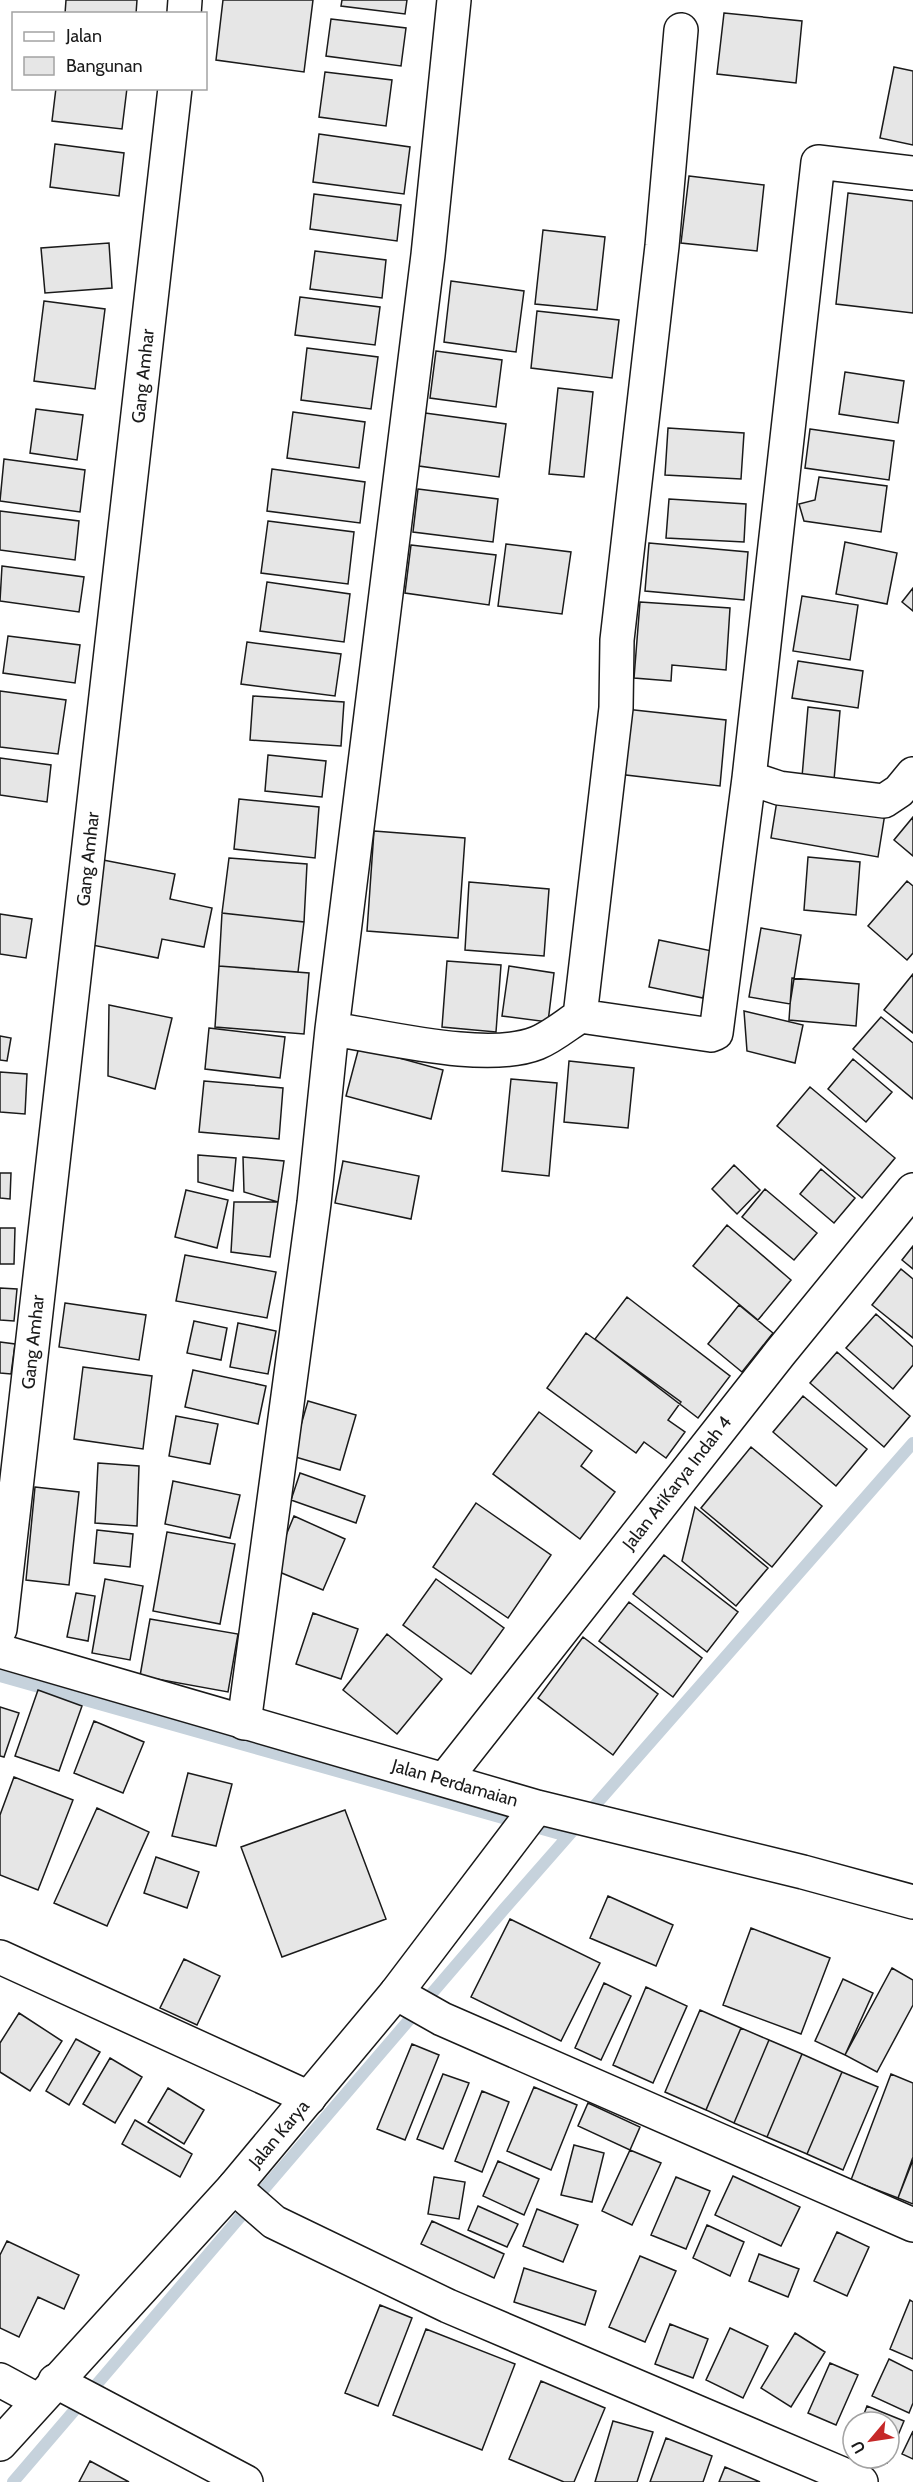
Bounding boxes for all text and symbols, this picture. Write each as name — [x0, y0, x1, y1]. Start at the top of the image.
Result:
legend — [12, 12, 207, 90]
text: Jalan — [65, 25, 102, 47]
text: Bangunan — [66, 55, 143, 77]
street label: Gang Amhar — [127, 327, 159, 424]
street label: Gang Amhar — [72, 810, 104, 907]
street label: Gang Amhar — [17, 1293, 49, 1390]
street label: Jalan AriKarya Indah 4 — [617, 1412, 736, 1555]
street label: Jalan Perdamaian — [388, 1754, 521, 1812]
street label: Jalan Karya — [244, 2095, 314, 2173]
north arrow — [841, 2410, 901, 2470]
text: U — [847, 2437, 869, 2457]

